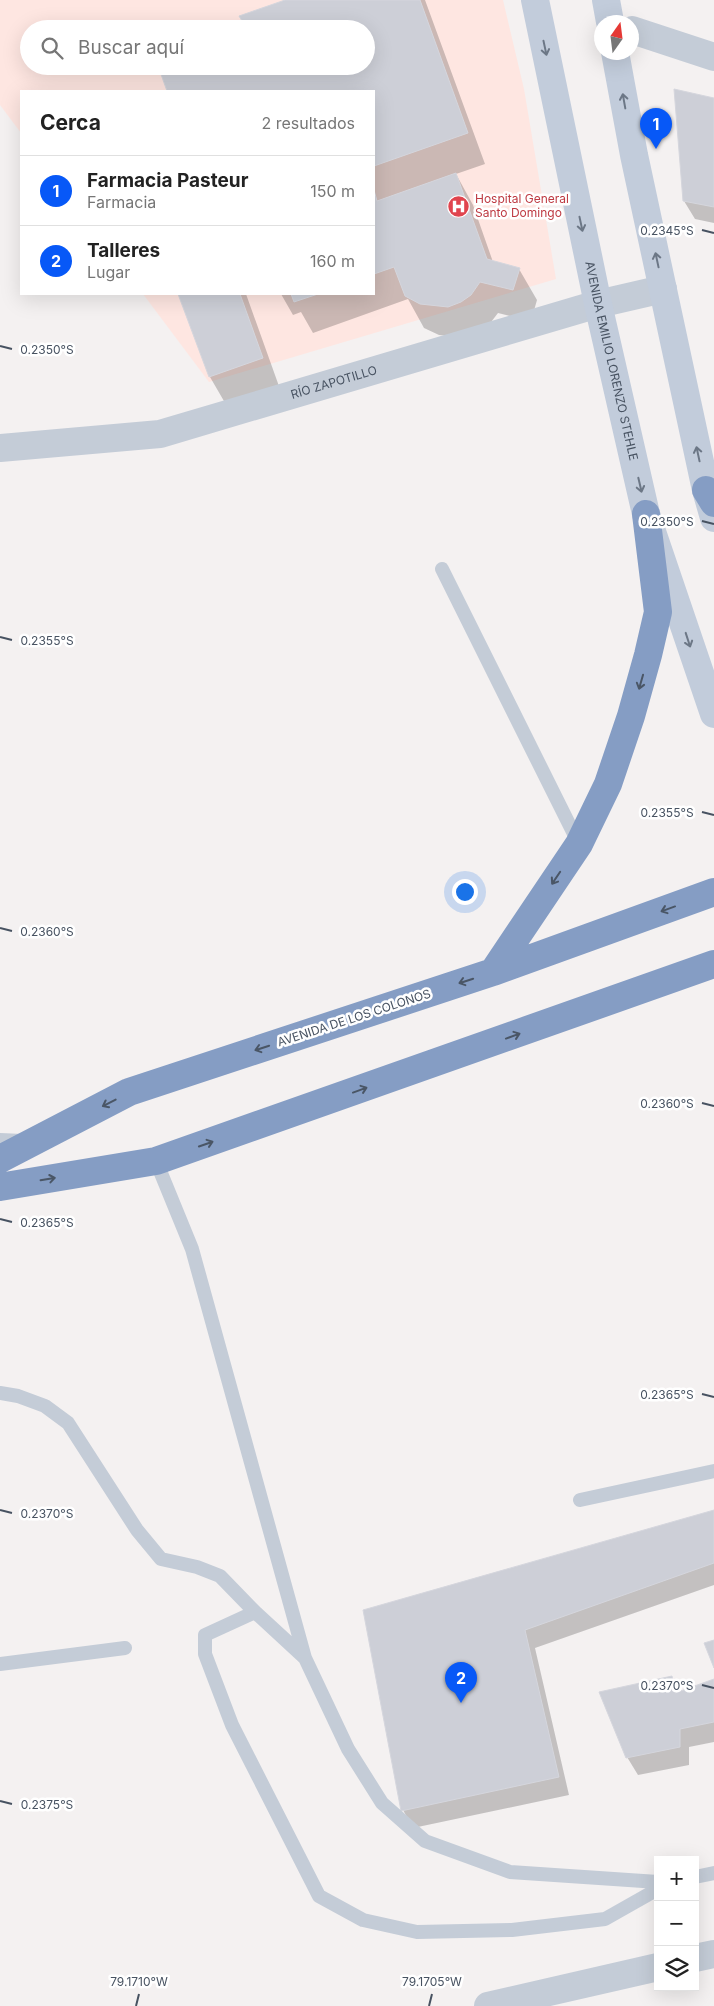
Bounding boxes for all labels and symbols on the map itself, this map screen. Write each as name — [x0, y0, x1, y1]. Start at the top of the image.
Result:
north arrow — [594, 15, 639, 60]
one-way arrow — [541, 39, 550, 55]
one-way arrow — [619, 94, 629, 110]
pin: 1 — [640, 108, 672, 149]
place label: Hospital General Santo Domingo — [475, 191, 569, 220]
hospital icon: Hospital General Santo Domingo — [447, 194, 471, 218]
one-way arrow — [577, 216, 587, 232]
text: 0.2345°S — [640, 223, 694, 238]
one-way arrow — [652, 253, 661, 269]
street label: AVENIDA EMILIO LORENZO STEHLE — [582, 260, 642, 462]
text: 0.2350°S — [20, 342, 74, 357]
street label: RÍO ZAPOTILLO — [289, 362, 379, 402]
one-way arrow — [693, 446, 702, 462]
one-way arrow — [636, 477, 645, 493]
text: 0.2350°S — [640, 514, 694, 529]
one-way arrow — [684, 632, 693, 647]
text: 0.2355°S — [20, 633, 74, 648]
one-way arrow — [635, 674, 645, 690]
text: 0.2355°S — [640, 805, 694, 820]
one-way arrow — [551, 871, 561, 885]
your location — [452, 879, 478, 905]
one-way arrow — [661, 905, 676, 914]
text: 0.2360°S — [20, 924, 74, 939]
one-way arrow — [458, 977, 474, 986]
street label: AVENIDA DE LOS COLONOS — [275, 985, 433, 1049]
one-way arrow — [505, 1031, 520, 1040]
one-way arrow — [254, 1044, 270, 1054]
one-way arrow — [351, 1085, 367, 1094]
text: 0.2360°S — [640, 1096, 694, 1111]
one-way arrow — [102, 1099, 117, 1108]
one-way arrow — [198, 1139, 213, 1148]
one-way arrow — [40, 1173, 56, 1183]
text: 0.2365°S — [20, 1215, 74, 1230]
text: 0.2365°S — [640, 1387, 694, 1402]
text: 0.2370°S — [21, 1506, 74, 1521]
pin: 2 — [445, 1662, 477, 1703]
text: 0.2370°S — [641, 1678, 694, 1693]
text: 0.2375°S — [21, 1797, 74, 1812]
text: 79.1710°W — [110, 1974, 168, 1989]
text: 79.1705°W — [402, 1974, 462, 1989]

